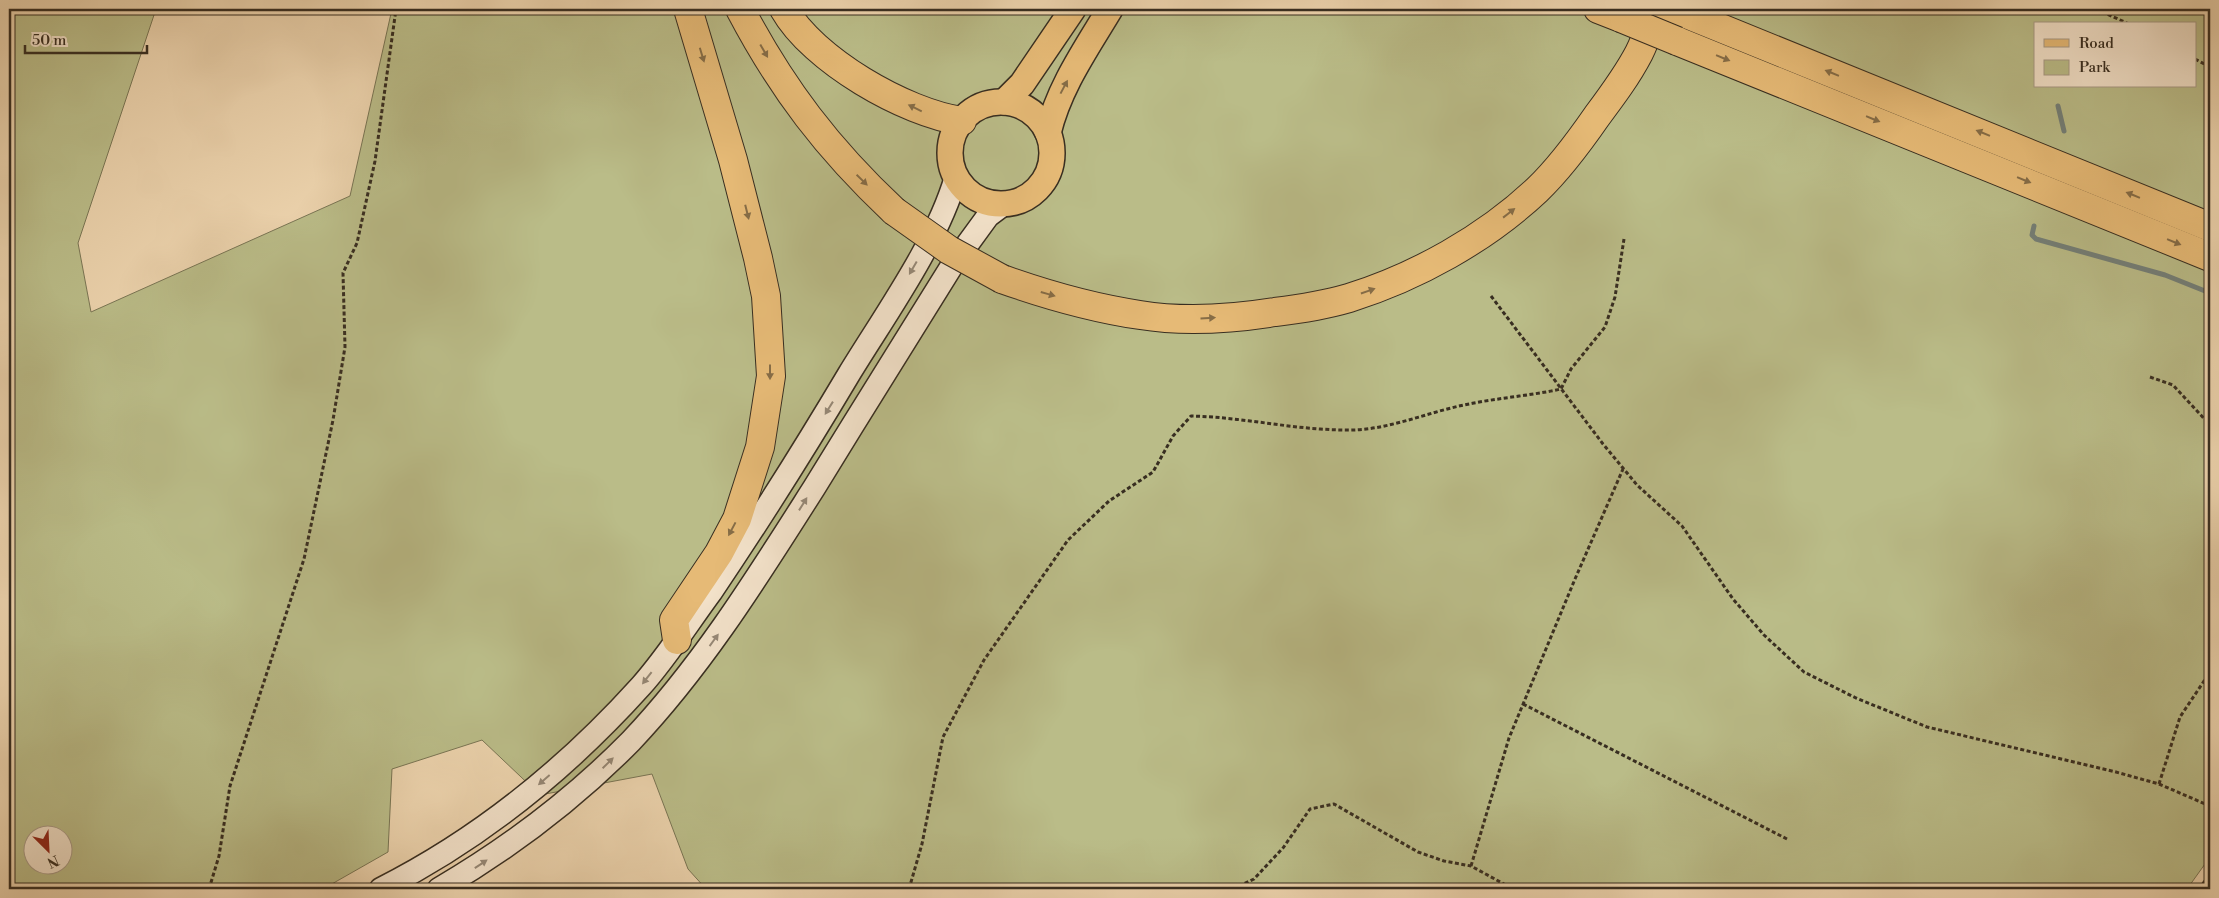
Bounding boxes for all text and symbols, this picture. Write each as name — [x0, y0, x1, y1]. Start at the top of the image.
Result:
scale bar — [25, 22, 148, 54]
legend — [2034, 22, 2196, 88]
text: 50 m — [32, 31, 66, 50]
text: Road — [2079, 34, 2114, 53]
one-way arrow — [760, 44, 768, 59]
one-way arrow — [698, 48, 706, 63]
one-way arrow — [1715, 55, 1730, 63]
text: Park — [2079, 58, 2111, 77]
one-way arrow — [1825, 68, 1839, 76]
one-way arrow — [1060, 80, 1068, 94]
one-way arrow — [908, 103, 923, 112]
one-way arrow — [1866, 116, 1880, 124]
one-way arrow — [1975, 129, 1990, 136]
one-way arrow — [855, 174, 867, 186]
one-way arrow — [2017, 177, 2031, 185]
one-way arrow — [2125, 191, 2140, 199]
one-way arrow — [743, 204, 751, 219]
one-way arrow — [1502, 208, 1516, 218]
one-way arrow — [2167, 238, 2181, 246]
one-way arrow — [908, 262, 917, 275]
one-way arrow — [1360, 287, 1375, 295]
one-way arrow — [1041, 291, 1056, 299]
one-way arrow — [1200, 313, 1216, 321]
one-way arrow — [766, 364, 774, 380]
one-way arrow — [824, 401, 834, 414]
one-way arrow — [799, 498, 808, 511]
one-way arrow — [727, 522, 736, 535]
one-way arrow — [709, 633, 719, 647]
one-way arrow — [642, 671, 653, 684]
one-way arrow — [602, 757, 614, 769]
one-way arrow — [538, 774, 551, 785]
north arrow — [22, 826, 72, 876]
text: N — [44, 850, 62, 871]
one-way arrow — [474, 859, 488, 869]

